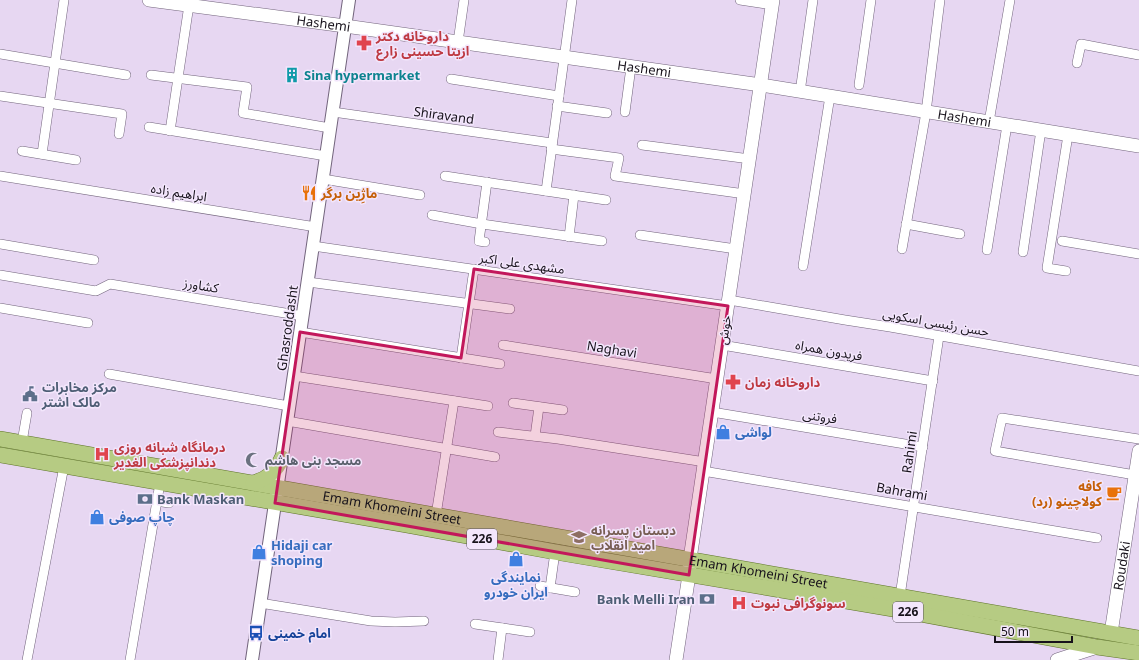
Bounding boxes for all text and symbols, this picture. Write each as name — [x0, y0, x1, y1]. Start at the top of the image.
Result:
street label: Hashemi — [295, 11, 352, 36]
place label: داروخانه دکتر ازیتا حسینی زارع — [375, 27, 469, 61]
pharmacy icon: داروخانه دکتر ازیتا حسینی زارع — [355, 34, 373, 52]
street label: Hashemi — [616, 56, 672, 81]
building icon: Sina hypermarket — [283, 66, 301, 84]
place label: Sina hypermarket — [304, 66, 420, 84]
street label: Shiravand — [413, 102, 475, 128]
street label: Hashemi — [936, 105, 993, 131]
street label: ابراهیم زاده — [149, 179, 208, 207]
restaurant icon: ماژِین برگر — [300, 184, 318, 202]
place label: ماژِین برگر — [320, 184, 377, 204]
street label: مشهدی علی اکبر — [477, 248, 566, 278]
street label: کشاورز — [181, 273, 221, 297]
street label: Ghasroddasht — [272, 284, 302, 372]
street label: حسن رئیسی اسکویی — [881, 304, 991, 340]
street label: خوش — [713, 314, 735, 346]
street label: فریدون همراه — [794, 335, 864, 365]
street label: Naghavi — [586, 336, 638, 362]
pharmacy icon: داروخانه زمان — [724, 373, 742, 391]
place label: داروخانه زمان — [745, 373, 821, 391]
place label: مرکز مخابرات مالک اشتر — [41, 378, 117, 411]
public building icon: مرکز مخابرات مالک اشتر — [21, 385, 39, 403]
street label: فروتنی — [801, 404, 839, 428]
shop icon: لواشی — [714, 423, 732, 441]
place label: لواشی — [735, 423, 772, 441]
street label: Rahimi — [897, 430, 921, 474]
place label: درمانگاه شبانه روزی دندانپزشکی الغدیر — [113, 438, 226, 471]
hospital icon: درمانگاه شبانه روزی دندانپزشکی الغدیر — [93, 445, 111, 463]
mosque icon: مسجد بنی هاشم — [244, 451, 262, 469]
place label: مسجد بنی هاشم — [265, 451, 361, 471]
place label: کافه کولاچینو (رد) — [1032, 477, 1102, 510]
street label: Bahrami — [875, 478, 929, 504]
cafe icon: کافه کولاچینو (رد) — [1105, 484, 1123, 502]
street label: Emam Khomeini Street — [321, 487, 463, 528]
bank icon: Bank Maskan — [136, 490, 154, 508]
place label: Bank Maskan — [157, 490, 244, 508]
shop icon: چاپ صوفی — [88, 508, 106, 526]
place label: چاپ صوفی — [109, 508, 174, 526]
place label: دبستان پسرانه امید انقلاب — [591, 521, 676, 554]
school or university icon: دبستان پسرانه امید انقلاب — [570, 528, 588, 546]
road number: 226 — [467, 529, 497, 549]
place label: Hidaji car shoping — [271, 536, 332, 569]
street label: Roudaki — [1109, 540, 1134, 592]
shop icon: Hidaji car shoping — [250, 543, 268, 561]
shop icon: نمایندگی ایران خودرو — [507, 550, 525, 568]
street label: Emam Khomeini Street — [688, 551, 829, 593]
place label: نمایندگی ایران خودرو — [484, 568, 548, 601]
place label: Bank Melli Iran — [597, 590, 695, 608]
bank icon: Bank Melli Iran — [698, 590, 716, 608]
hospital icon: سونوگرافی نبوت — [730, 594, 748, 612]
place label: سونوگرافی نبوت — [751, 594, 846, 612]
road number: 226 — [893, 602, 923, 622]
scale bar — [995, 618, 1072, 644]
text: 50 m — [1001, 623, 1029, 640]
bus stop icon: امام خمینی — [247, 624, 265, 642]
place label: امام خمینی — [268, 624, 331, 643]

